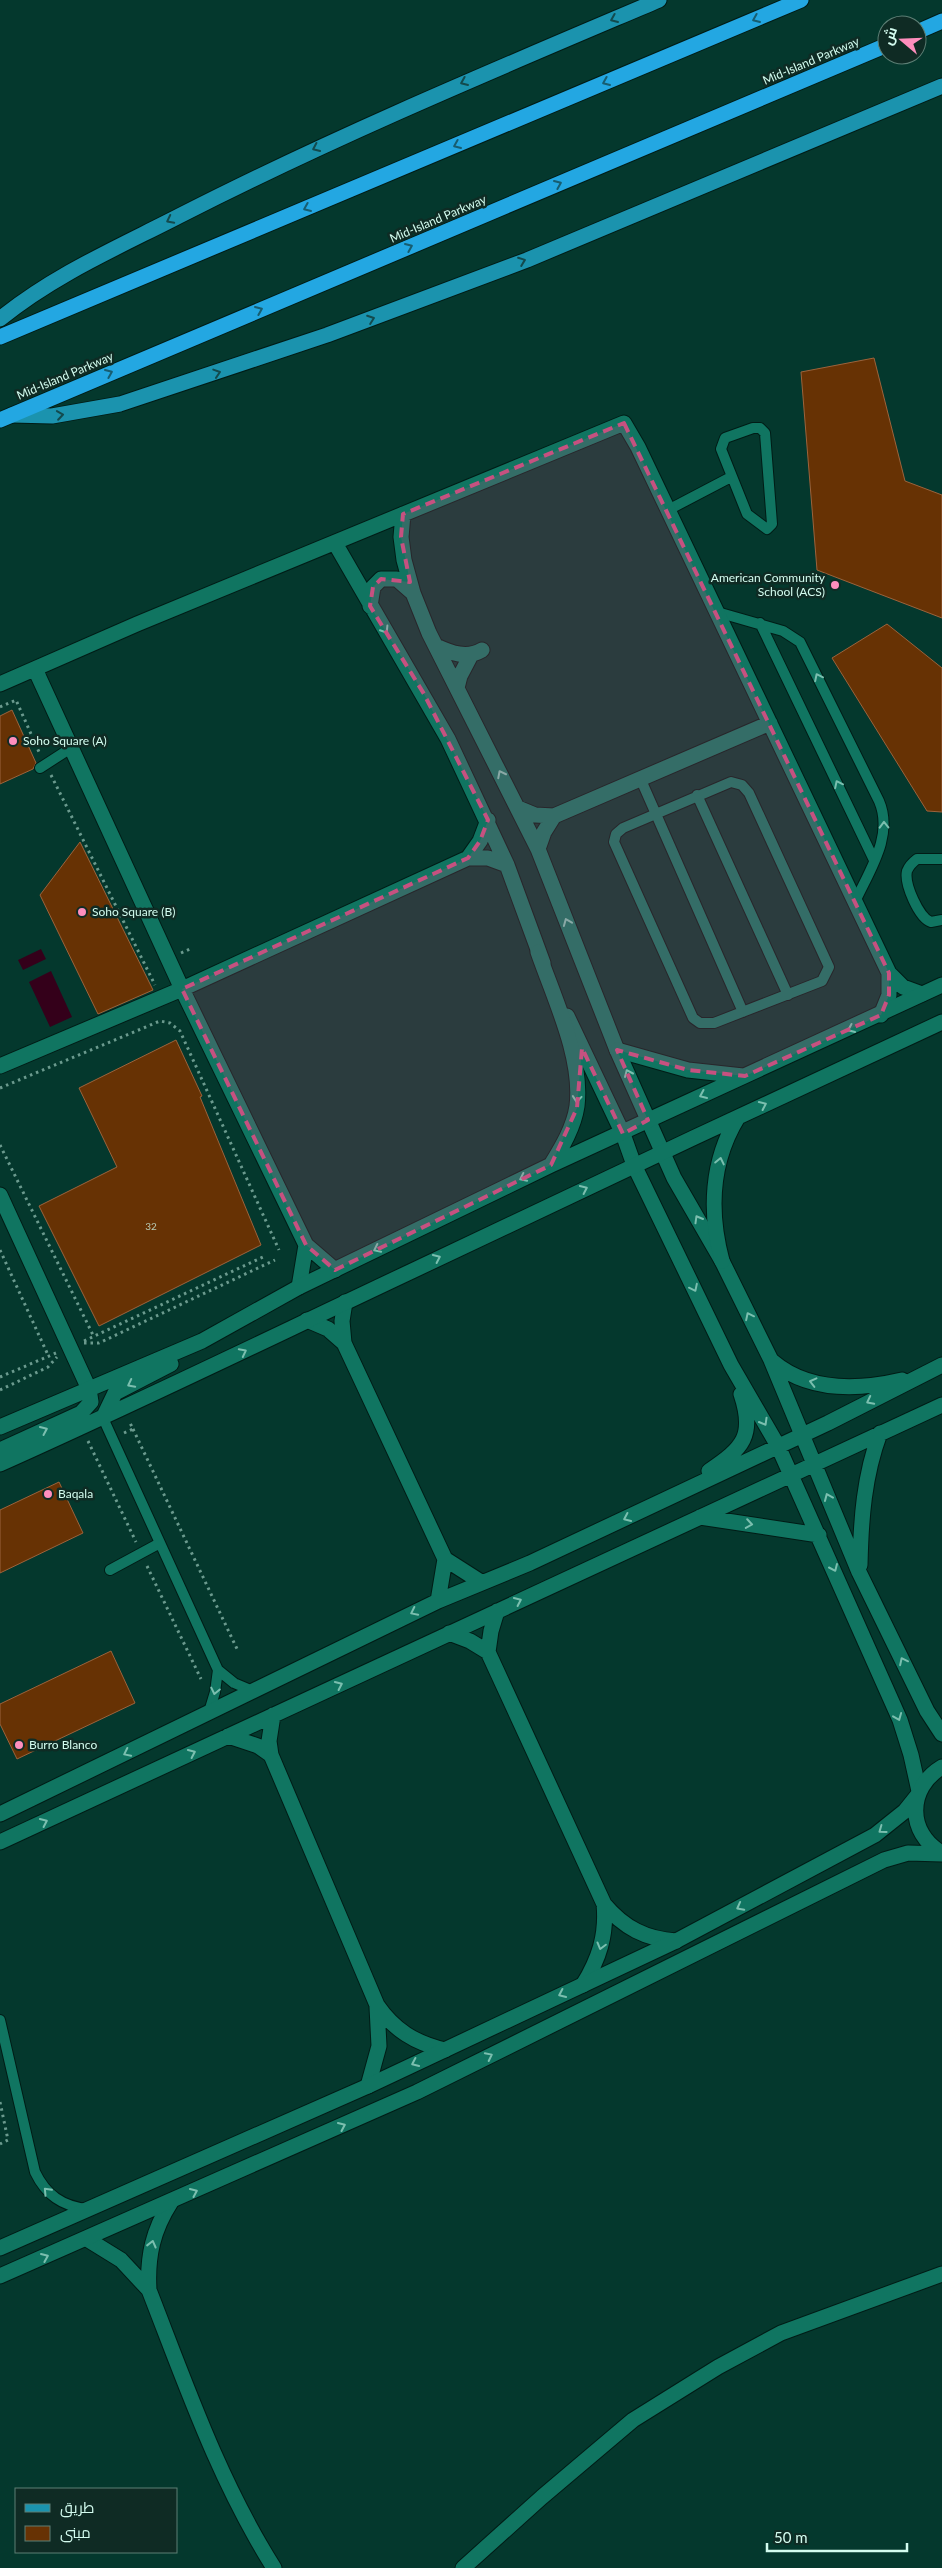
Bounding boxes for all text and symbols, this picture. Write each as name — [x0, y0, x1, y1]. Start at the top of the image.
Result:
one-way arrow — [610, 13, 619, 23]
one-way arrow — [752, 13, 761, 23]
north arrow — [877, 15, 927, 65]
text: ش — [878, 24, 901, 47]
street label: Mid-Island Parkway — [760, 33, 862, 88]
one-way arrow — [460, 76, 469, 87]
one-way arrow — [602, 76, 611, 86]
one-way arrow — [453, 139, 461, 149]
one-way arrow — [312, 142, 321, 153]
one-way arrow — [553, 179, 562, 190]
street label: Mid-Island Parkway — [387, 191, 489, 246]
one-way arrow — [303, 202, 312, 213]
one-way arrow — [166, 214, 175, 224]
one-way arrow — [404, 243, 413, 253]
one-way arrow — [517, 257, 526, 268]
one-way arrow — [254, 306, 263, 317]
one-way arrow — [366, 315, 374, 325]
street label: Mid-Island Parkway — [14, 348, 116, 403]
one-way arrow — [104, 369, 113, 380]
one-way arrow — [212, 369, 221, 379]
one-way arrow — [56, 410, 65, 420]
place label: American Community School (ACS) — [711, 570, 826, 599]
marker: American Community School (ACS) — [829, 579, 841, 591]
one-way arrow — [379, 625, 389, 634]
one-way arrow — [814, 674, 824, 683]
place label: Soho Square (A) — [23, 733, 107, 748]
marker: Soho Square (A) — [7, 735, 19, 747]
one-way arrow — [497, 770, 507, 779]
one-way arrow — [833, 780, 844, 789]
one-way arrow — [879, 820, 889, 828]
place label: Soho Square (B) — [92, 904, 175, 919]
marker: Soho Square (B) — [76, 906, 88, 918]
one-way arrow — [562, 918, 573, 927]
one-way arrow — [847, 1022, 856, 1033]
one-way arrow — [623, 1069, 634, 1078]
one-way arrow — [699, 1089, 708, 1099]
one-way arrow — [572, 1096, 583, 1104]
one-way arrow — [758, 1101, 767, 1112]
one-way arrow — [714, 1157, 724, 1166]
one-way arrow — [519, 1172, 528, 1182]
one-way arrow — [579, 1184, 588, 1195]
one-way arrow — [694, 1216, 704, 1225]
house number: 32 — [145, 1220, 157, 1232]
one-way arrow — [373, 1243, 382, 1254]
one-way arrow — [432, 1254, 441, 1265]
one-way arrow — [687, 1283, 698, 1292]
one-way arrow — [745, 1313, 755, 1322]
one-way arrow — [238, 1348, 247, 1358]
one-way arrow — [809, 1377, 818, 1388]
one-way arrow — [127, 1378, 136, 1388]
one-way arrow — [867, 1395, 876, 1405]
one-way arrow — [758, 1416, 768, 1425]
one-way arrow — [39, 1426, 48, 1436]
place label: Baqala — [58, 1486, 93, 1501]
marker: Baqala — [42, 1488, 54, 1500]
one-way arrow — [824, 1493, 835, 1502]
one-way arrow — [623, 1512, 632, 1522]
one-way arrow — [745, 1518, 753, 1529]
one-way arrow — [828, 1564, 838, 1572]
one-way arrow — [513, 1597, 522, 1608]
one-way arrow — [410, 1606, 419, 1616]
one-way arrow — [898, 1657, 909, 1666]
one-way arrow — [334, 1680, 343, 1691]
one-way arrow — [210, 1687, 221, 1696]
one-way arrow — [893, 1713, 903, 1721]
place label: Burro Blanco — [29, 1737, 97, 1752]
marker: Burro Blanco — [13, 1739, 25, 1751]
one-way arrow — [123, 1747, 132, 1757]
one-way arrow — [187, 1749, 196, 1760]
one-way arrow — [39, 1818, 48, 1828]
one-way arrow — [879, 1824, 888, 1833]
one-way arrow — [736, 1901, 745, 1911]
one-way arrow — [596, 1942, 607, 1951]
one-way arrow — [558, 1988, 567, 1998]
one-way arrow — [484, 2052, 493, 2062]
one-way arrow — [412, 2057, 421, 2067]
one-way arrow — [337, 2121, 346, 2132]
one-way arrow — [44, 2187, 53, 2196]
one-way arrow — [189, 2187, 198, 2198]
one-way arrow — [146, 2239, 157, 2248]
one-way arrow — [40, 2252, 49, 2263]
legend — [15, 2488, 178, 2553]
text: طريق — [60, 2498, 94, 2518]
scale bar — [767, 2520, 907, 2552]
text: مبنى — [60, 2523, 91, 2543]
text: 50 m — [774, 2528, 808, 2546]

